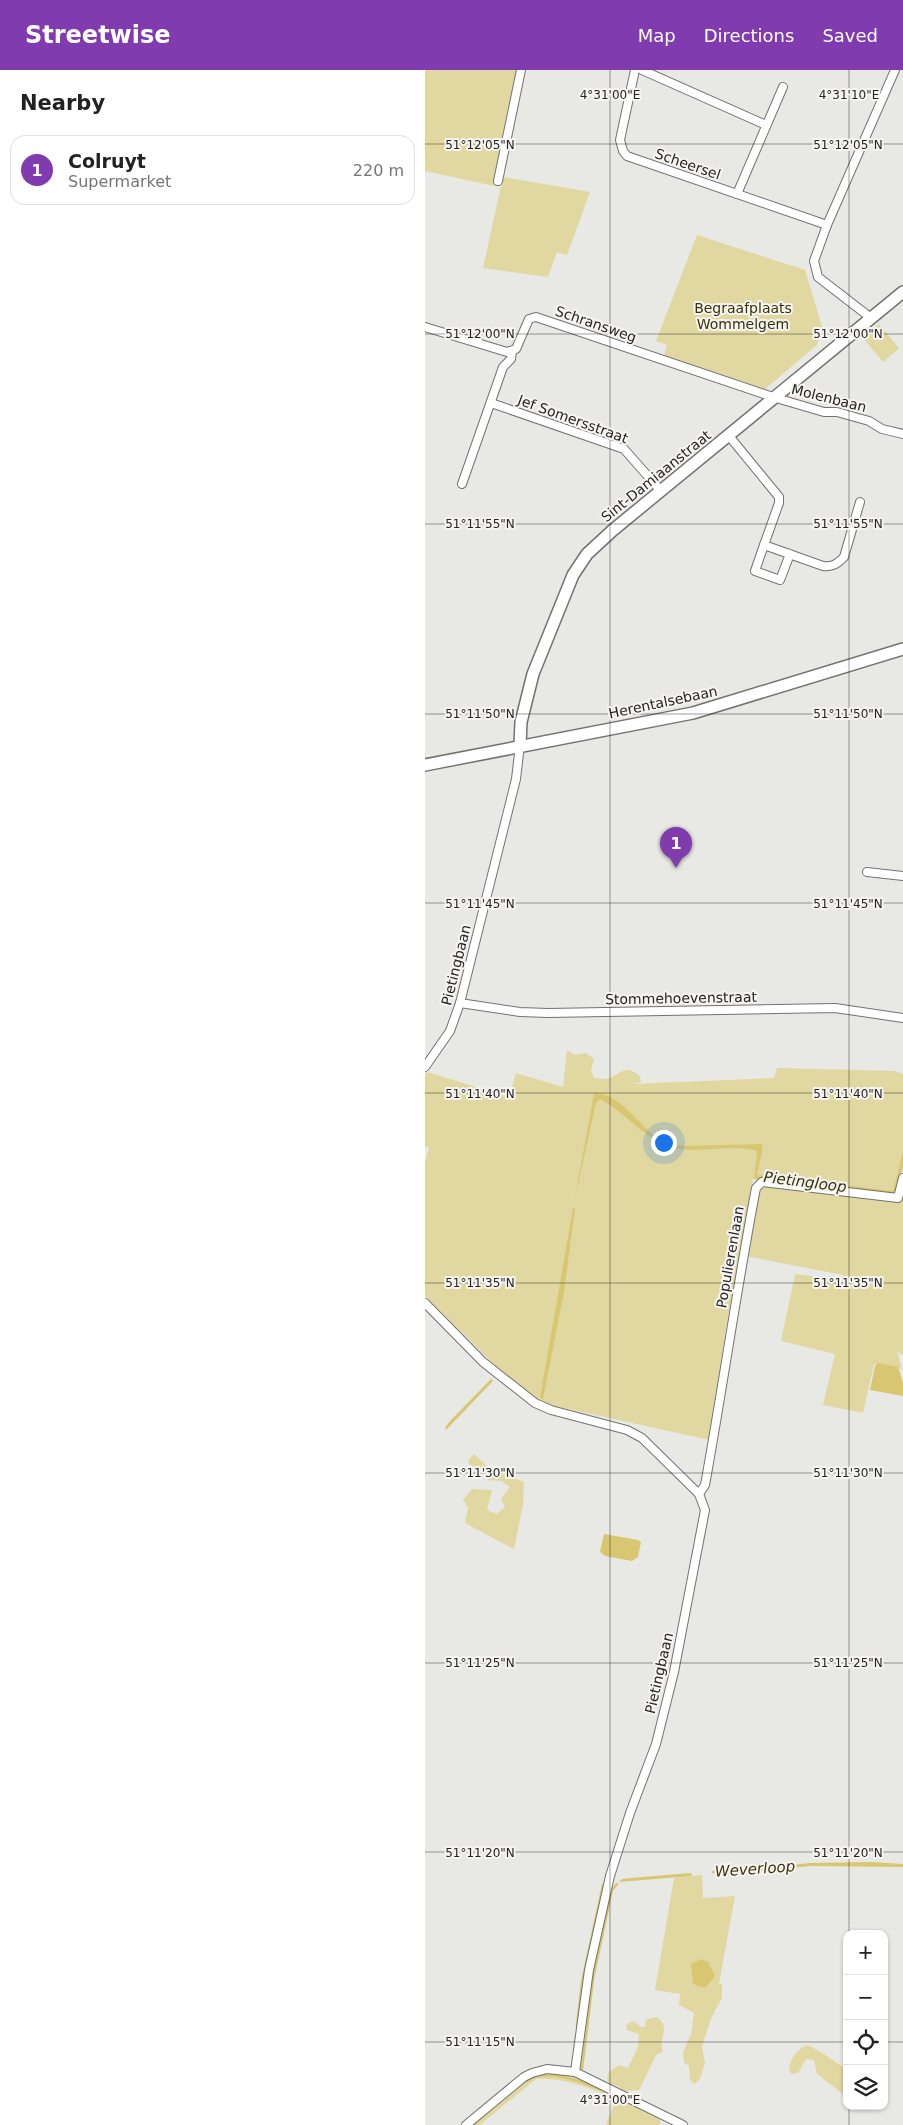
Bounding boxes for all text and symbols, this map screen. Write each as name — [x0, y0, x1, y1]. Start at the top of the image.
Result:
text: Streetwise — [25, 21, 171, 49]
text: Map — [638, 25, 676, 46]
text: Directions — [704, 25, 794, 46]
text: Saved — [822, 25, 878, 46]
text: 4°31'00"E — [580, 88, 640, 102]
text: 4°31'10"E — [819, 88, 879, 102]
text: Nearby — [20, 91, 105, 115]
text: 51°12'05"N — [445, 138, 515, 152]
text: 51°12'05"N — [813, 138, 883, 152]
street label: Scheersel — [653, 145, 723, 183]
text: Colruyt — [68, 150, 146, 172]
text: 1 — [31, 161, 43, 180]
text: 220 m — [353, 161, 404, 180]
text: Supermarket — [68, 172, 171, 191]
park label: Begraafplaats Wommelgem — [694, 300, 792, 332]
street label: Schransweg — [553, 303, 639, 345]
text: 51°12'00"N — [445, 327, 515, 341]
text: 51°12'00"N — [813, 327, 883, 341]
street label: Molenbaan — [790, 381, 868, 415]
street label: Jef Somersstraat — [515, 391, 631, 447]
street label: Sint-Damiaanstraat — [598, 427, 714, 525]
text: 51°11'55"N — [445, 517, 515, 531]
text: 51°11'55"N — [813, 517, 883, 531]
street label: Herentalsebaan — [607, 683, 719, 721]
text: 51°11'50"N — [445, 707, 515, 721]
text: 51°11'50"N — [813, 707, 883, 721]
pin: 1 — [660, 827, 692, 868]
text: 51°11'45"N — [445, 897, 515, 911]
text: 51°11'45"N — [813, 897, 883, 911]
street label: Pietingbaan — [438, 923, 474, 1007]
street label: Stommehoevenstraat — [605, 989, 758, 1007]
text: 51°11'40"N — [445, 1087, 515, 1101]
text: 51°11'40"N — [813, 1087, 883, 1101]
your location — [651, 1130, 677, 1156]
water label: Pietingloop — [762, 1168, 848, 1196]
street label: Populierenlaan — [713, 1205, 747, 1309]
text: 51°11'35"N — [445, 1276, 515, 1290]
text: 51°11'35"N — [813, 1276, 883, 1290]
text: 51°11'30"N — [445, 1466, 515, 1480]
text: 51°11'30"N — [813, 1466, 883, 1480]
street label: Pietingbaan — [642, 1631, 676, 1715]
text: 51°11'25"N — [445, 1656, 515, 1670]
text: 51°11'25"N — [813, 1656, 883, 1670]
text: 51°11'20"N — [445, 1846, 515, 1860]
text: 51°11'20"N — [813, 1846, 883, 1860]
water label: Weverloop — [714, 1857, 796, 1881]
map controls — [843, 1930, 888, 2110]
button: + — [843, 1930, 888, 1975]
button: − — [843, 1975, 888, 2020]
button: locate — [843, 2020, 888, 2065]
text: 51°11'15"N — [445, 2035, 515, 2049]
button: layers — [843, 2065, 888, 2110]
text: 4°31'00"E — [580, 2093, 640, 2107]

